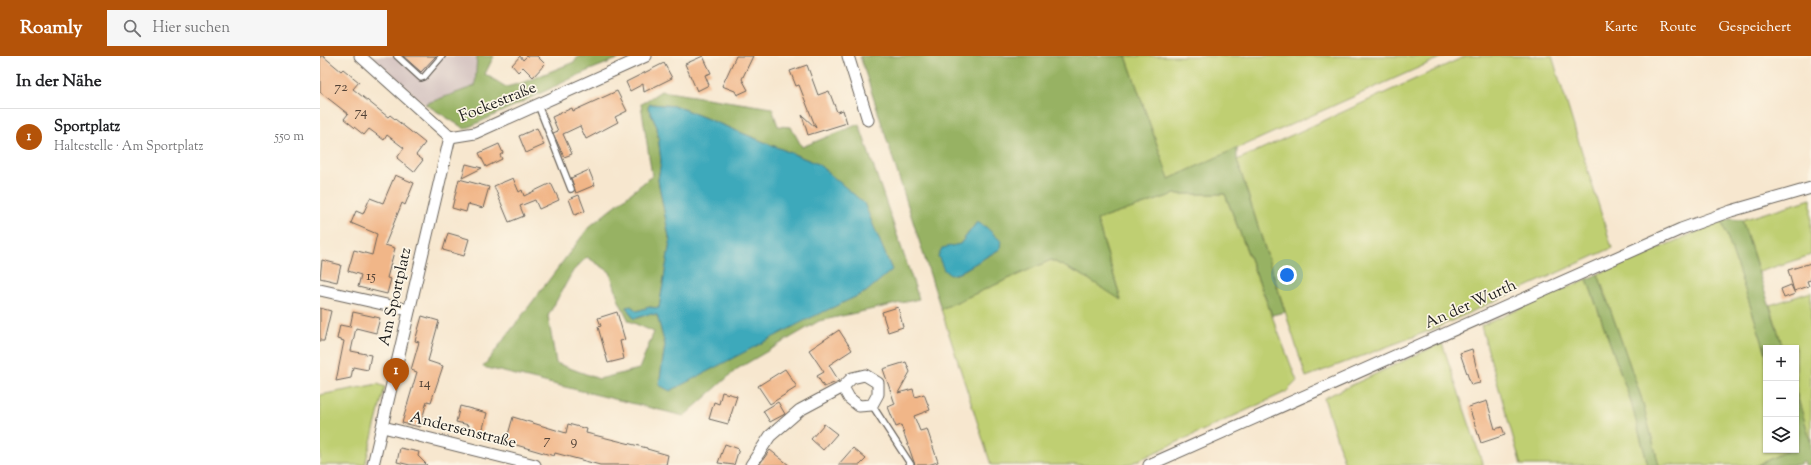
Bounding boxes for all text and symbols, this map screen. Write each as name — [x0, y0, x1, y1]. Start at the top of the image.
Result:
search box — [107, 10, 387, 46]
text: Roamly — [20, 15, 83, 42]
icon: search — [121, 17, 143, 39]
text: Hier suchen — [153, 18, 230, 39]
text: Karte — [1605, 18, 1638, 38]
text: Route — [1660, 18, 1696, 38]
text: Gespeichert — [1718, 18, 1791, 38]
text: In der Nähe — [16, 70, 102, 94]
street label: Fockestraße — [456, 77, 540, 129]
house number: 72 — [334, 78, 348, 98]
house number: 74 — [354, 103, 368, 123]
text: Sportplatz — [54, 117, 120, 138]
text: 1 — [27, 128, 31, 146]
text: 550 m — [275, 128, 304, 146]
text: Haltestelle · Am Sportplatz — [54, 138, 203, 156]
street label: Am Sportplatz — [374, 246, 418, 348]
your location — [1277, 265, 1297, 285]
house number: 15 — [366, 267, 376, 287]
street label: An der Wurth — [1421, 274, 1521, 336]
map controls — [1763, 345, 1799, 453]
button: + — [1763, 345, 1799, 381]
pin: 1 — [383, 358, 409, 391]
house number: 14 — [419, 374, 431, 394]
button: − — [1763, 381, 1799, 417]
street label: Andersenstraße — [407, 407, 519, 455]
button: layers — [1763, 417, 1799, 453]
house number: 7 — [543, 431, 551, 451]
house number: 9 — [571, 432, 578, 452]

